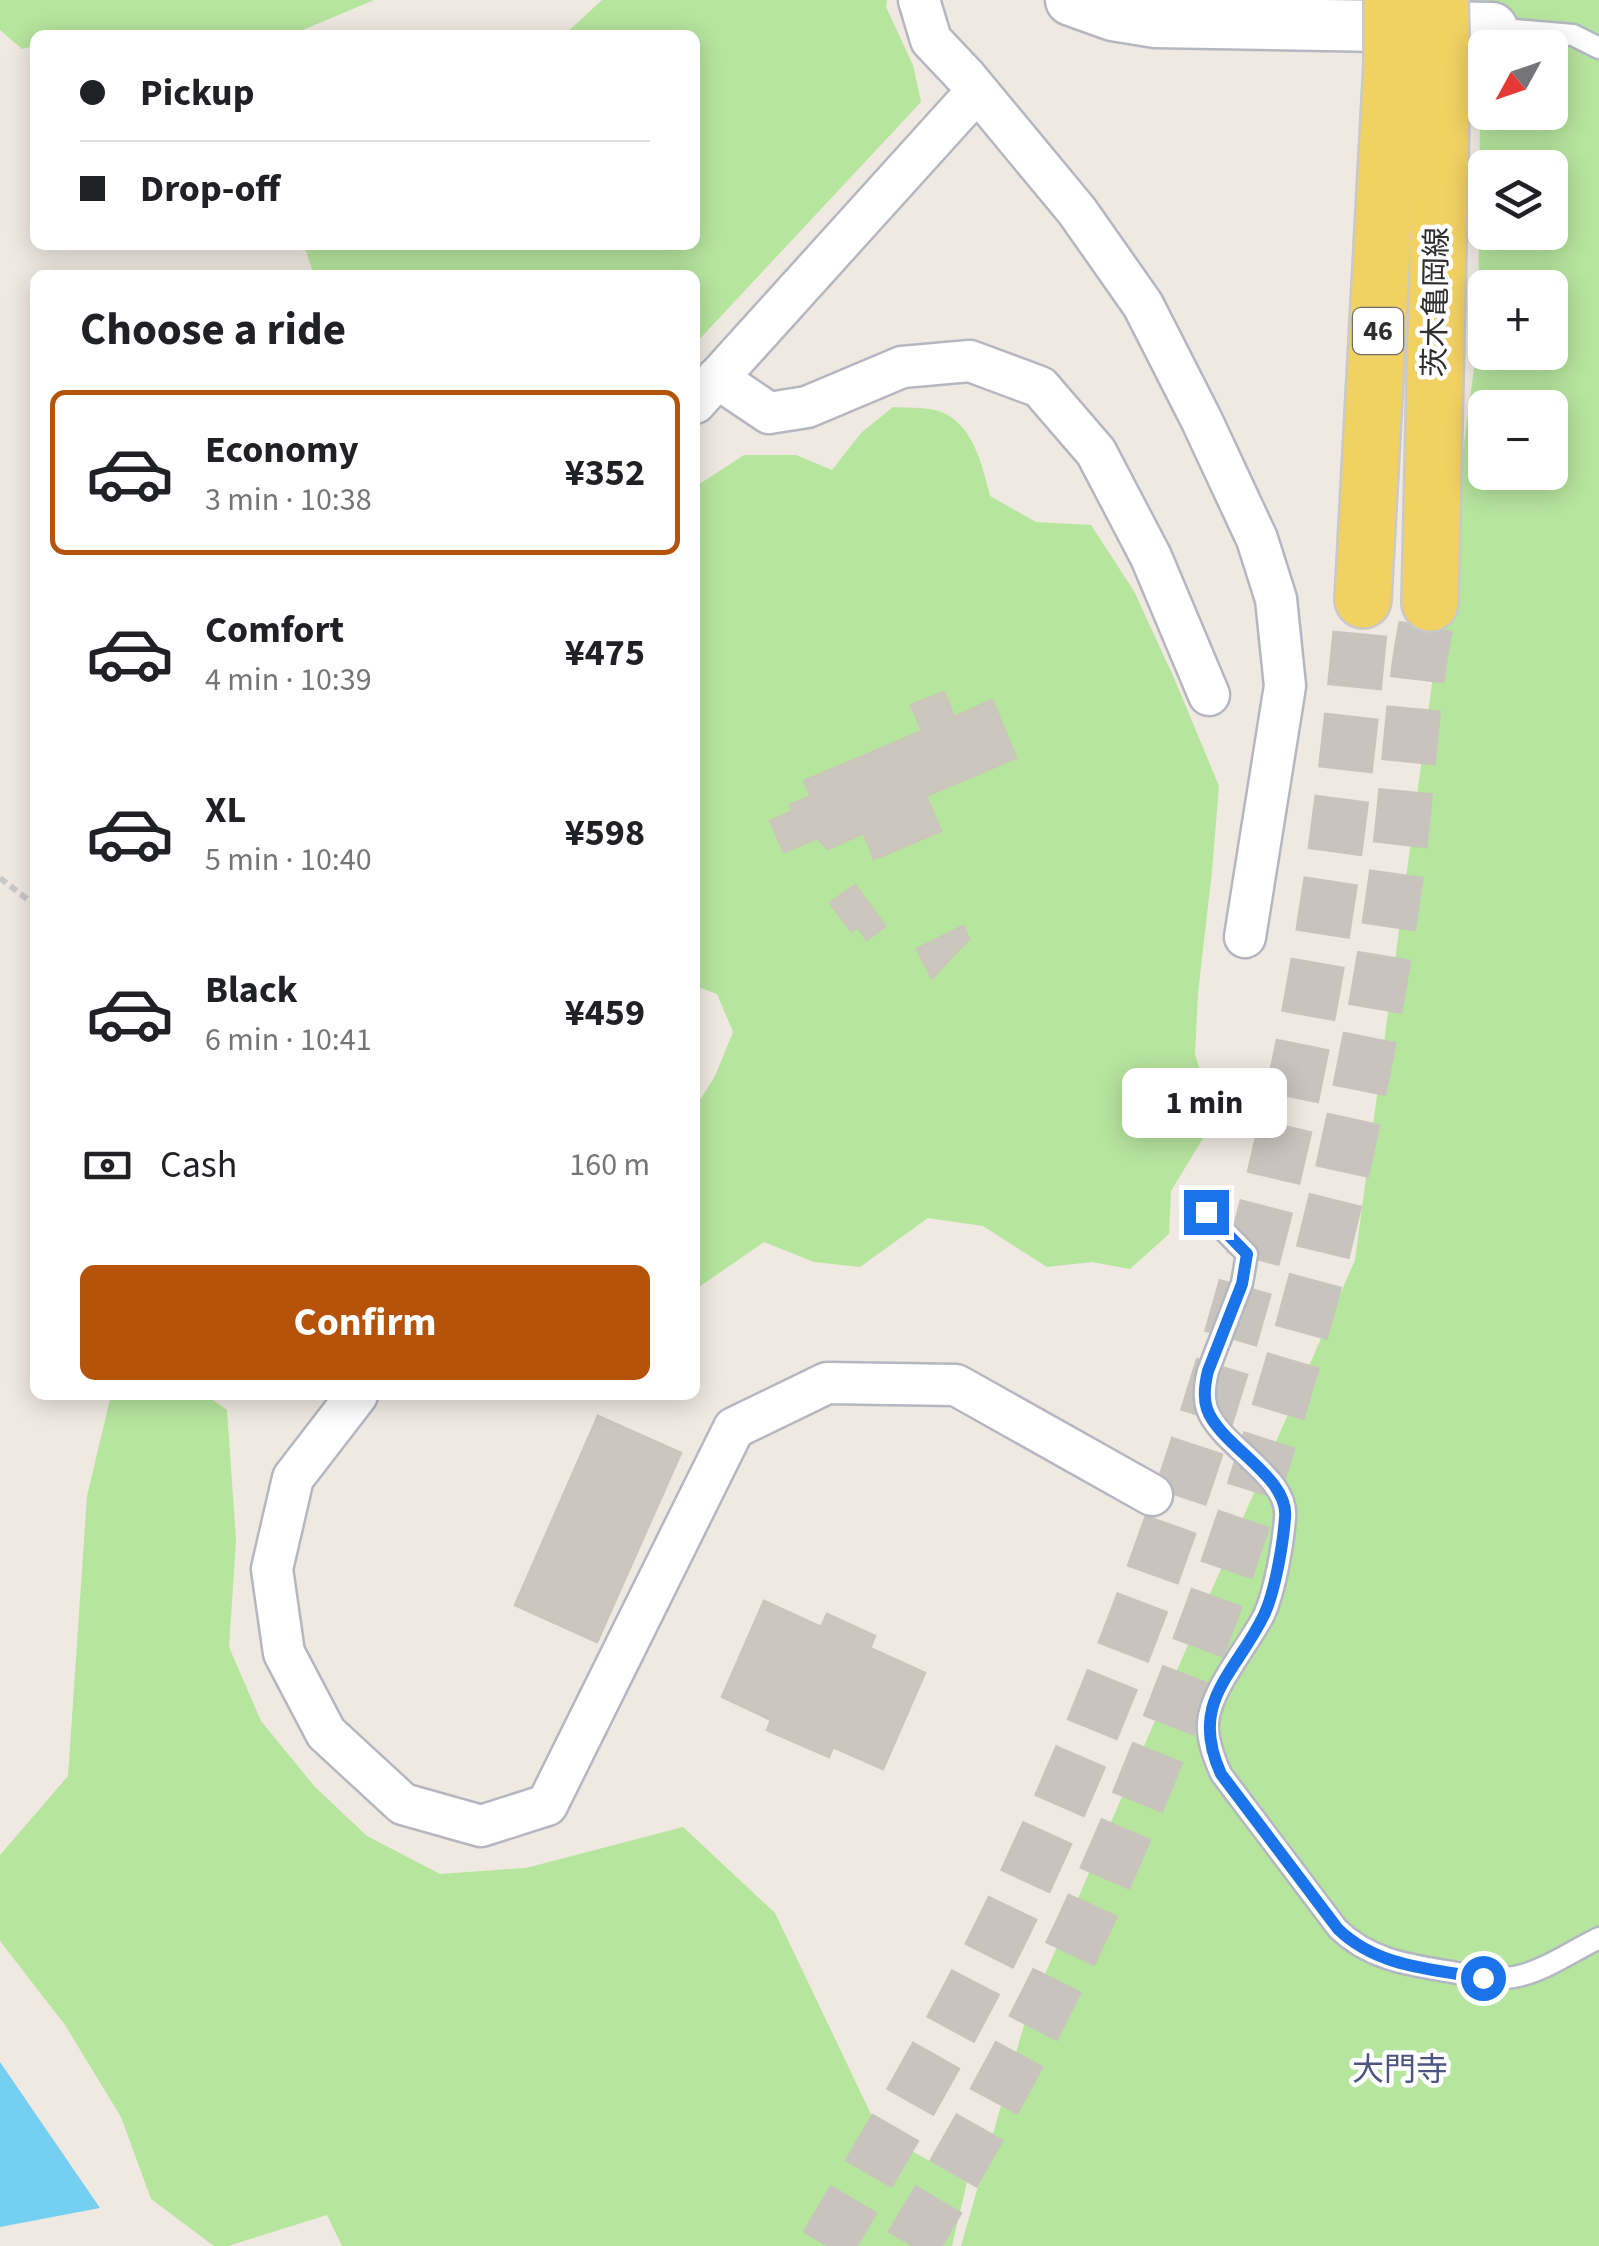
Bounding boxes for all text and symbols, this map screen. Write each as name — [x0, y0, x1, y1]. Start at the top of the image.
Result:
north arrow — [1468, 30, 1568, 130]
map controls — [1468, 30, 1568, 490]
text: Pickup — [140, 66, 254, 120]
button: layers — [1468, 150, 1568, 250]
text: Drop-off — [140, 162, 280, 216]
street label: 茨木亀岡線 — [1413, 227, 1459, 377]
button: + — [1468, 270, 1568, 370]
text: Choose a ride — [80, 298, 346, 362]
road number: 46 — [1353, 308, 1403, 354]
button: − — [1468, 390, 1568, 490]
text: Economy — [205, 423, 358, 477]
icon: car — [85, 428, 175, 518]
text: ¥352 — [565, 446, 645, 500]
text: 3 min · 10:38 — [205, 477, 372, 523]
text: Comfort — [205, 603, 344, 657]
icon: car — [85, 608, 175, 698]
text: ¥475 — [565, 626, 645, 680]
text: 4 min · 10:39 — [205, 657, 372, 703]
text: XL — [205, 783, 246, 837]
icon: car — [85, 788, 175, 878]
text: ¥598 — [565, 806, 645, 860]
text: 5 min · 10:40 — [205, 837, 372, 883]
text: Black — [205, 963, 298, 1017]
icon: car — [85, 968, 175, 1058]
text: ¥459 — [565, 986, 645, 1040]
text: 6 min · 10:41 — [205, 1017, 372, 1063]
callout: 1 min — [1124, 1067, 1288, 1137]
text: 1 min — [1166, 1080, 1243, 1126]
icon: cash — [80, 1138, 135, 1193]
text: Cash — [160, 1138, 237, 1192]
text: 160 m — [569, 1142, 650, 1188]
route end — [1184, 1190, 1229, 1235]
button: Confirm — [80, 1265, 650, 1380]
route start — [1461, 1956, 1506, 2001]
district label: 大門寺 — [1352, 2047, 1448, 2093]

